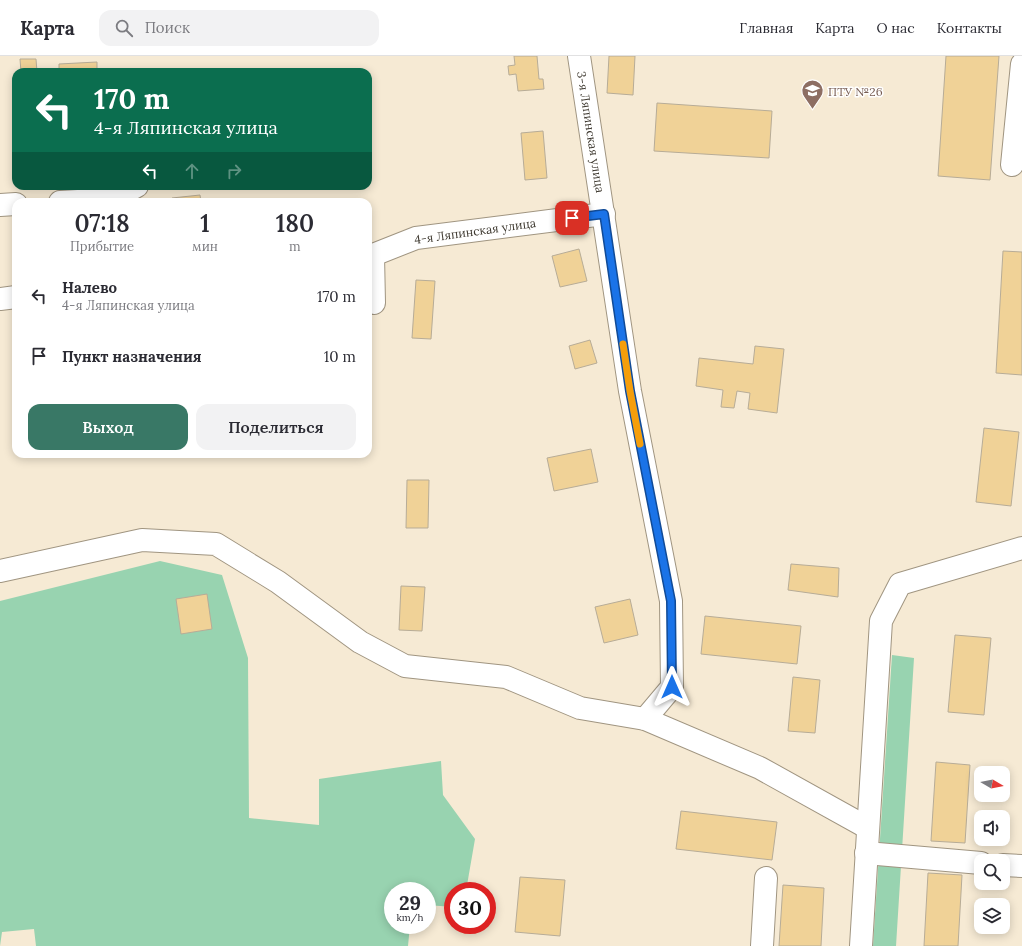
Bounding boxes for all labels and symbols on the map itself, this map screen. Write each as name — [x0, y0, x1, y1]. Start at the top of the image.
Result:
street label: 3-я Ляпинская улица — [574, 70, 608, 194]
school or university icon: ПТУ №26 — [799, 78, 825, 111]
place label: ПТУ №26 — [828, 84, 883, 99]
pin — [555, 201, 589, 235]
street label: 4-я Ляпинская улица — [413, 215, 537, 247]
position arrow — [651, 666, 693, 708]
north arrow — [974, 766, 1010, 802]
speed limit sign: 30 — [444, 882, 496, 934]

